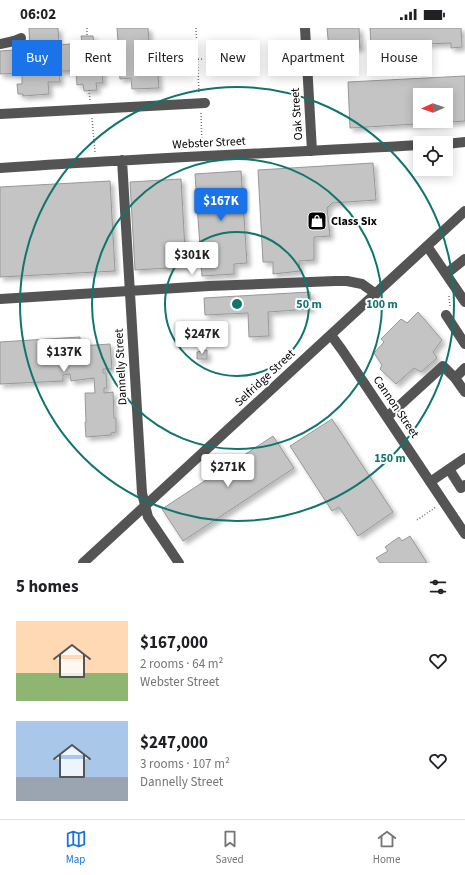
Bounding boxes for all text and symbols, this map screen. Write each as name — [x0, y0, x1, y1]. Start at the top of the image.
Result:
text: 06:02 — [20, 4, 56, 25]
chip: Buy — [12, 40, 62, 76]
chip: Rent — [70, 40, 126, 76]
chip: Filters — [134, 40, 198, 76]
chip: New — [206, 40, 260, 76]
chip: Apartment — [268, 40, 359, 76]
chip: House — [367, 40, 432, 76]
street label: Oak Street — [287, 87, 307, 141]
north arrow — [413, 88, 453, 128]
map controls — [413, 88, 453, 176]
street label: Webster Street — [172, 133, 246, 153]
button: locate — [413, 136, 453, 176]
pin: $167K — [193, 188, 249, 222]
text: $167K — [203, 192, 239, 210]
shop icon: Class Six — [306, 210, 328, 232]
place label: Class Six — [331, 213, 377, 230]
pin: $301K — [164, 242, 220, 276]
text: $301K — [174, 246, 210, 264]
text: 50 m — [296, 296, 322, 313]
text: 100 m — [366, 296, 398, 313]
centre of rings — [230, 297, 244, 311]
pin: $247K — [174, 321, 230, 355]
text: $247K — [184, 325, 220, 343]
street label: Dannelly Street — [111, 328, 131, 406]
pin: $137K — [36, 339, 92, 373]
text: $137K — [46, 343, 82, 361]
street label: Selfridge Street — [231, 346, 299, 410]
street label: Cannon Street — [369, 373, 423, 441]
text: 150 m — [374, 450, 406, 467]
pin: $271K — [200, 454, 256, 488]
text: $271K — [210, 458, 246, 476]
text: 5 homes — [16, 575, 78, 599]
icon: filters — [427, 576, 449, 598]
text: $167,000 — [140, 631, 208, 655]
icon: home — [48, 637, 96, 685]
icon: heart — [427, 650, 449, 672]
text: 2 rooms · 64 m² — [140, 655, 223, 673]
text: Webster Street — [140, 673, 219, 691]
text: $247,000 — [140, 731, 208, 755]
icon: home — [48, 737, 96, 785]
icon: heart — [427, 750, 449, 772]
text: 3 rooms · 107 m² — [140, 755, 230, 773]
text: Dannelly Street — [140, 773, 223, 791]
tab: Map — [65, 828, 87, 867]
tab: Saved — [216, 828, 244, 867]
tab: Home — [373, 828, 400, 867]

